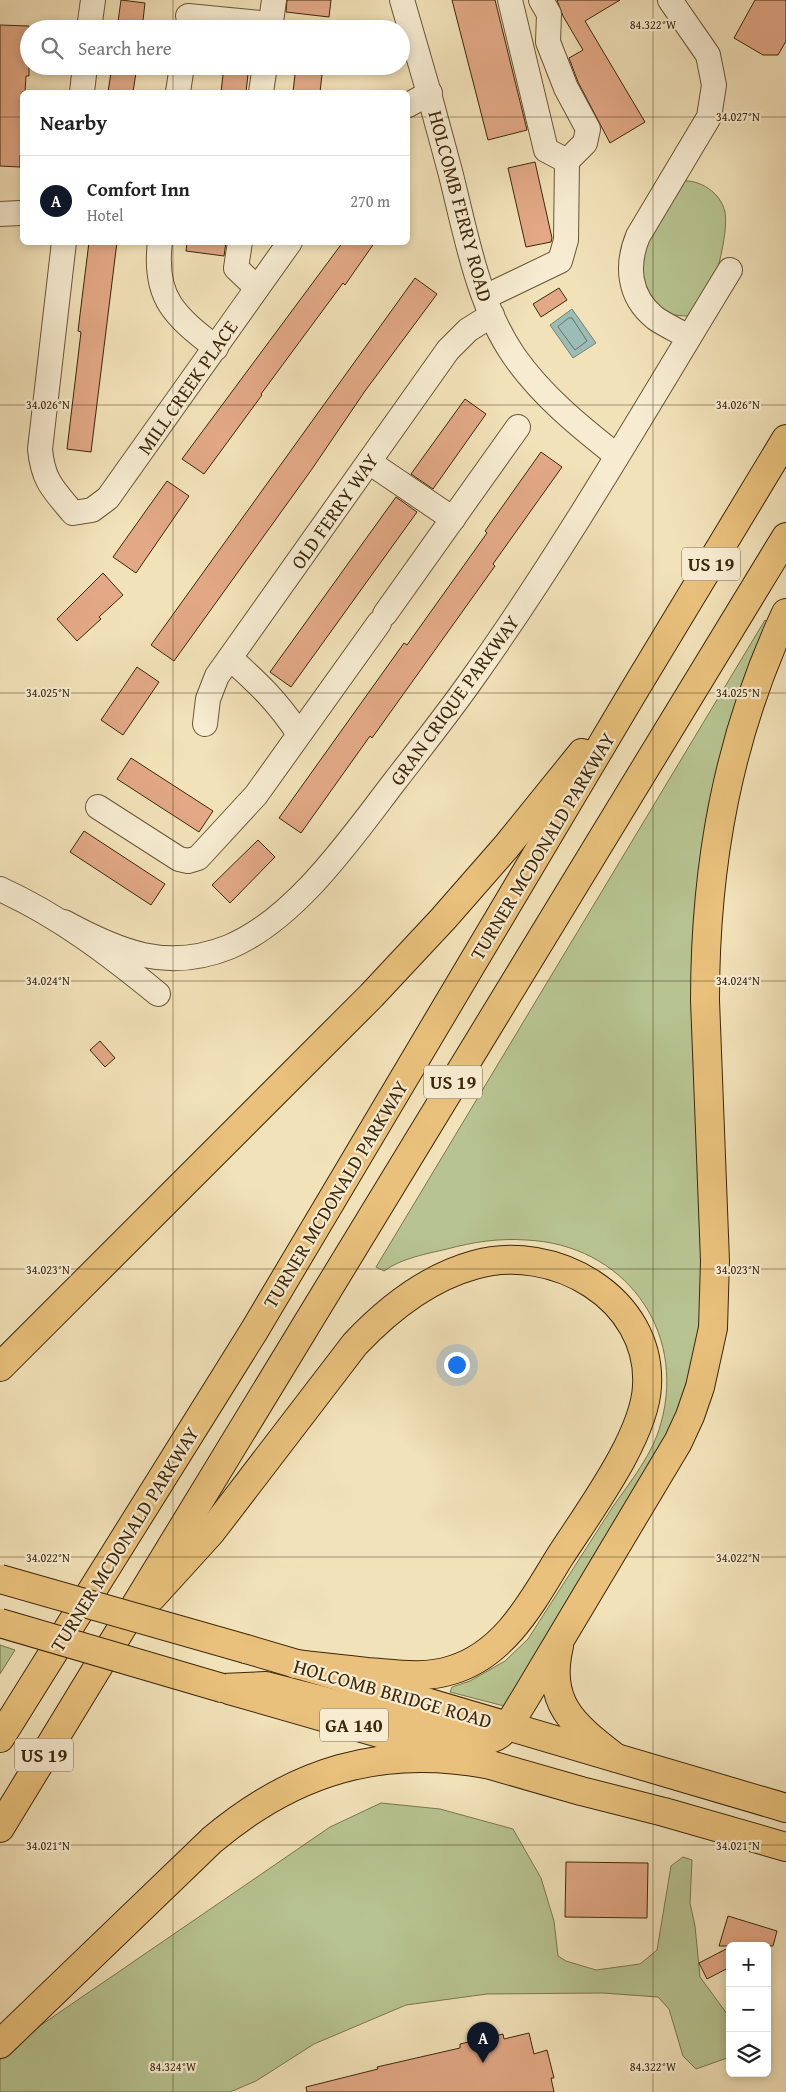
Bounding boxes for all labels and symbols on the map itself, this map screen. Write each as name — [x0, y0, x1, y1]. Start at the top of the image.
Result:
text: 84.322°W — [630, 16, 677, 33]
street label: HOLCOMB FERRY ROAD — [421, 107, 501, 305]
text: 34.027°N — [716, 108, 760, 125]
street label: MILL CREEK PLACE — [130, 314, 244, 460]
text: 34.026°N — [26, 396, 70, 413]
text: 34.026°N — [716, 396, 760, 413]
street label: OLD FERRY WAY — [283, 447, 385, 575]
road number: US 19 — [682, 548, 740, 580]
street label: GRAN CRIQUE PARKWAY — [382, 609, 526, 791]
text: 34.025°N — [26, 684, 70, 701]
text: 34.025°N — [716, 684, 760, 701]
street label: TURNER MCDONALD PARKWAY — [462, 727, 622, 965]
text: 34.024°N — [26, 972, 70, 989]
text: 34.024°N — [716, 972, 760, 989]
road number: US 19 — [424, 1066, 482, 1098]
street label: TURNER MCDONALD PARKWAY — [255, 1075, 415, 1313]
text: 34.023°N — [26, 1261, 70, 1278]
text: 34.023°N — [716, 1261, 760, 1278]
your location — [444, 1352, 470, 1378]
street label: TURNER MCDONALD PARKWAY — [43, 1421, 205, 1657]
text: 34.022°N — [26, 1549, 70, 1566]
text: 34.022°N — [716, 1549, 760, 1566]
street label: HOLCOMB BRIDGE ROAD — [290, 1651, 496, 1735]
road number: GA 140 — [320, 1708, 388, 1742]
road number: US 19 — [15, 1738, 73, 1772]
text: 34.021°N — [26, 1837, 70, 1854]
text: 34.021°N — [716, 1837, 760, 1854]
pin: A — [467, 2022, 499, 2063]
text: 84.324°W — [150, 2058, 197, 2075]
text: 84.322°W — [630, 2058, 677, 2075]

